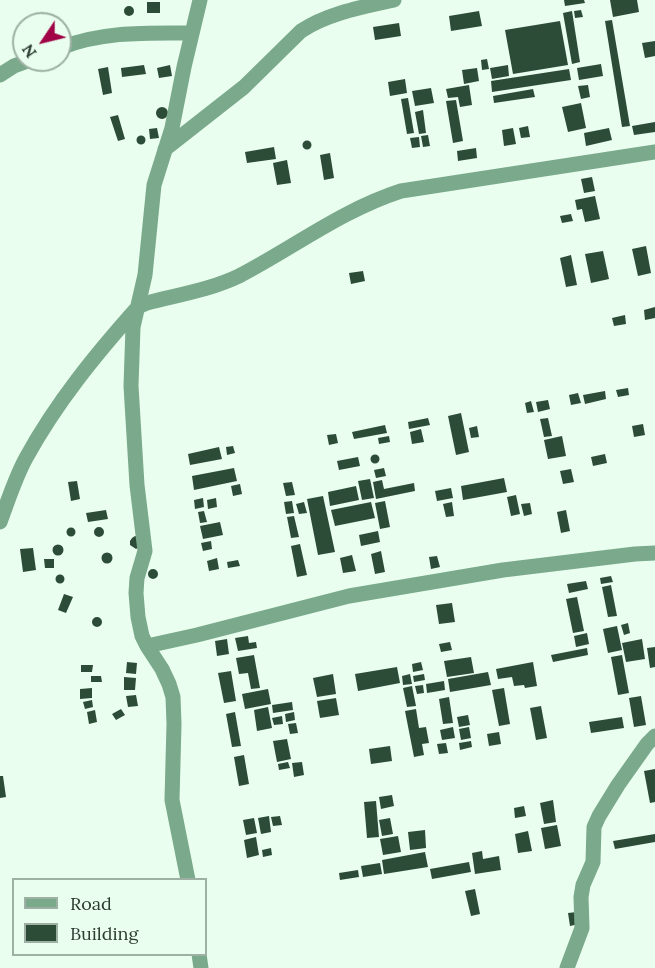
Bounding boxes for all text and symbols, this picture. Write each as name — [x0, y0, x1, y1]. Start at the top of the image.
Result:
north arrow — [12, 12, 72, 72]
text: N — [17, 40, 41, 62]
legend — [12, 878, 207, 956]
text: Road — [70, 892, 112, 915]
text: Building — [70, 922, 138, 945]

